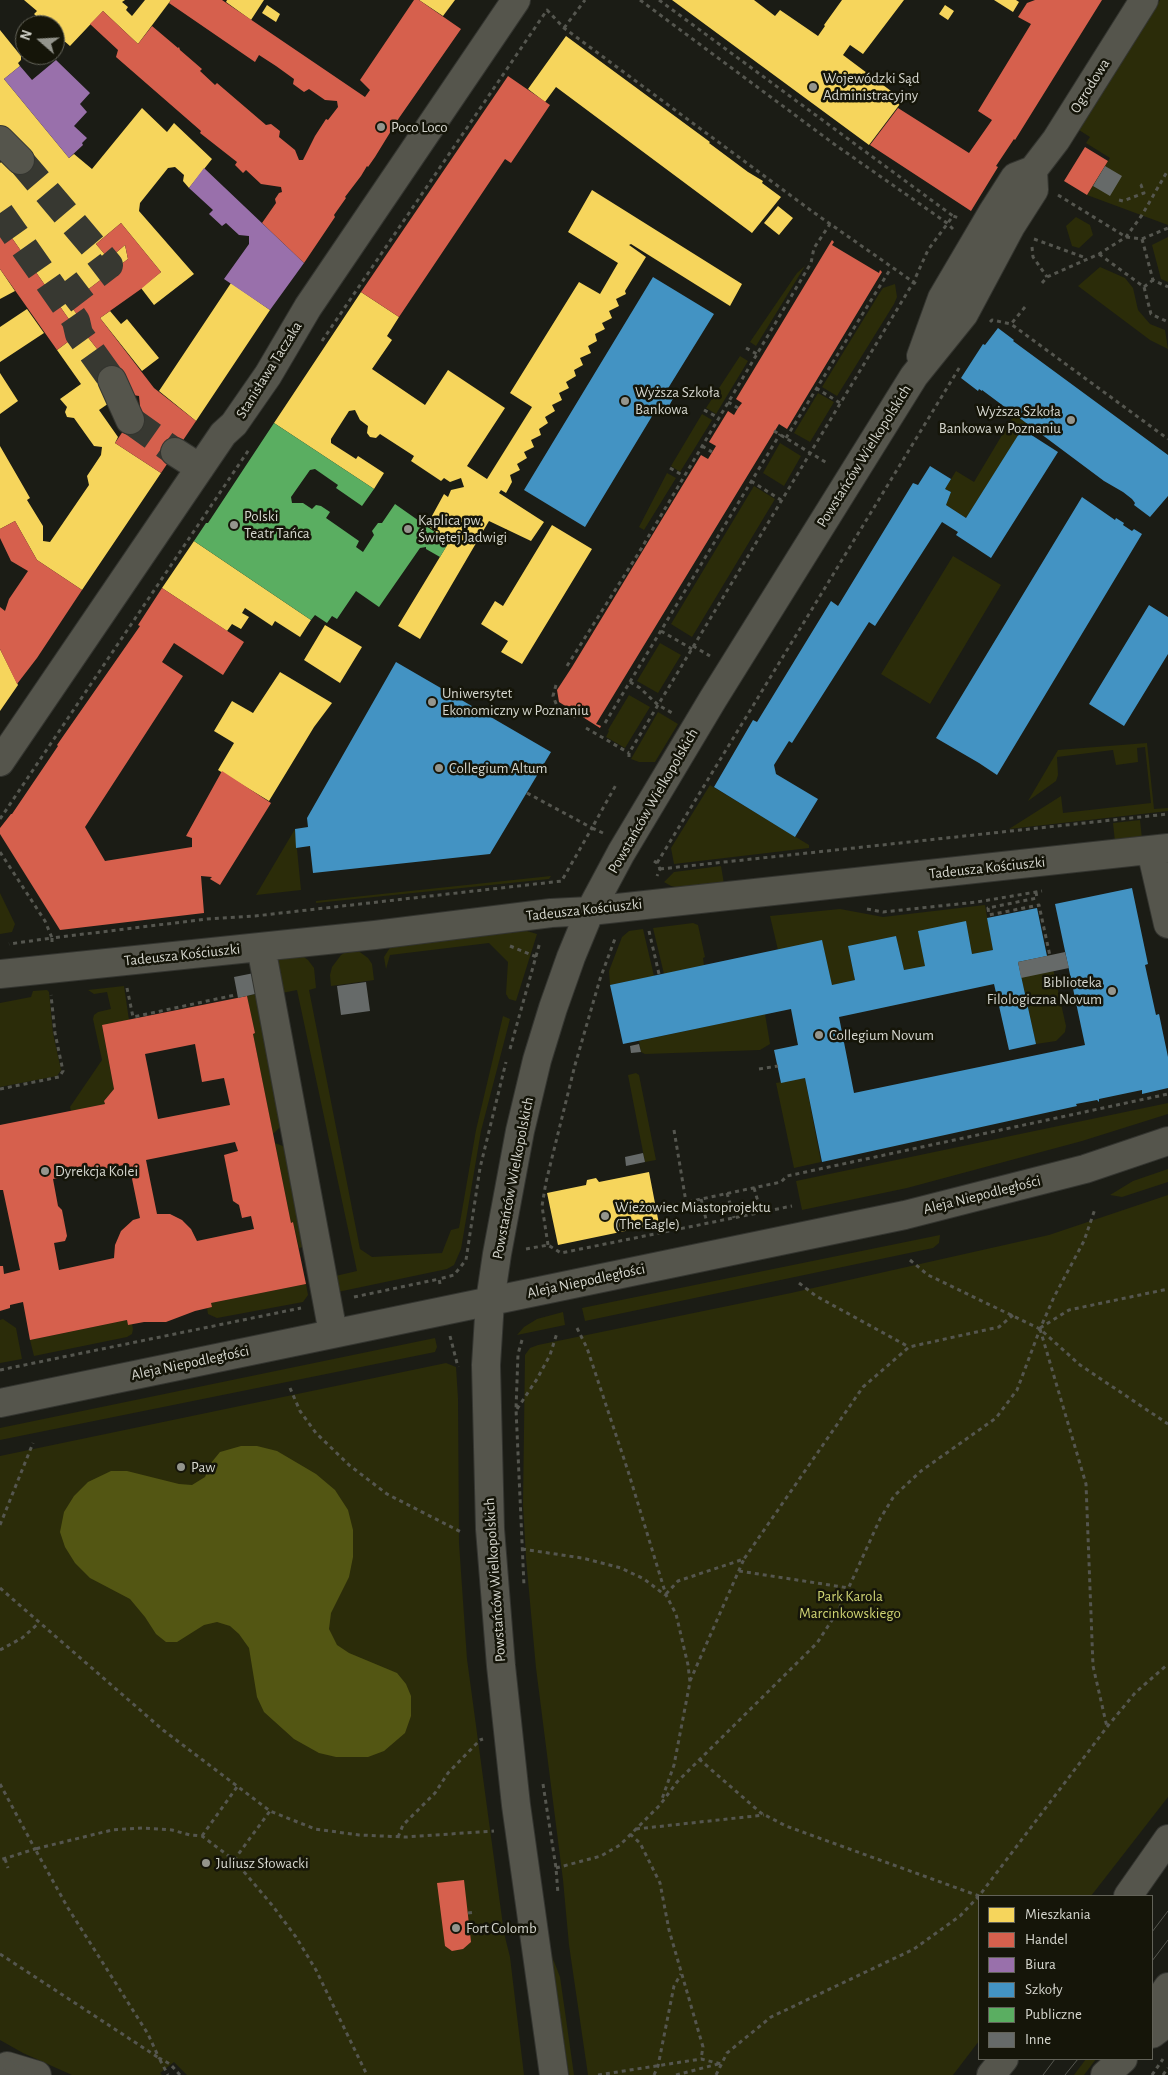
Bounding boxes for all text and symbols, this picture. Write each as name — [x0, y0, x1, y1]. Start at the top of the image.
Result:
north arrow — [15, 15, 65, 65]
text: N — [19, 29, 35, 42]
street label: Ogrodowa — [1066, 55, 1114, 117]
place label: Wojewódzki Sąd Administracyjny — [823, 69, 920, 104]
marker: Wojewódzki Sąd Administracyjny — [807, 81, 819, 93]
place label: Poco Loco — [391, 118, 448, 136]
marker: Poco Loco — [375, 121, 387, 133]
street label: Stanisława Taczaka — [232, 318, 306, 422]
street label: Powstańców Wielkopolskich — [813, 381, 915, 531]
place label: Wyższa Szkoła Bankowa — [635, 383, 720, 418]
marker: Wyższa Szkoła Bankowa — [619, 395, 631, 407]
place label: Wyższa Szkoła Bankowa w Poznaniu — [939, 402, 1061, 437]
marker: Wyższa Szkoła Bankowa w Poznaniu — [1065, 414, 1077, 426]
place label: Polski Teatr Tańca — [244, 507, 310, 542]
place label: Kaplica pw. Świętej Jadwigi — [418, 511, 507, 546]
marker: Polski Teatr Tańca — [228, 519, 240, 531]
marker: Kaplica pw. Świętej Jadwigi — [402, 523, 414, 535]
place label: Uniwersytet Ekonomiczny w Poznaniu — [442, 684, 589, 719]
marker: Uniwersytet Ekonomiczny w Poznaniu — [426, 696, 438, 708]
street label: Powstańców Wielkopolskich — [604, 725, 702, 877]
place label: Collegium Altum — [449, 759, 548, 777]
marker: Collegium Altum — [433, 762, 445, 774]
street label: Tadeusza Kościuszki — [928, 853, 1046, 883]
street label: Tadeusza Kościuszki — [525, 895, 643, 925]
street label: Tadeusza Kościuszki — [123, 940, 241, 970]
place label: Biblioteka Filologiczna Novum — [987, 973, 1102, 1008]
marker: Biblioteka Filologiczna Novum — [1106, 985, 1118, 997]
place label: Collegium Novum — [829, 1026, 934, 1044]
marker: Collegium Novum — [813, 1029, 825, 1041]
street label: Powstańców Wielkopolskich — [488, 1095, 538, 1261]
place label: Dyrekcja Kolei — [55, 1162, 138, 1180]
marker: Dyrekcja Kolei — [39, 1165, 51, 1177]
street label: Aleja Niepodległości — [921, 1172, 1043, 1218]
place label: Wieżowiec Miastoprojektu (The Eagle) — [615, 1198, 771, 1233]
marker: Wieżowiec Miastoprojektu (The Eagle) — [599, 1210, 611, 1222]
street label: Aleja Niepodległości — [525, 1260, 647, 1302]
street label: Aleja Niepodległości — [129, 1342, 251, 1384]
place label: Paw — [191, 1458, 215, 1476]
marker: Paw — [175, 1461, 187, 1473]
street label: Powstańców Wielkopolskich — [480, 1497, 510, 1663]
park label: Park Karola Marcinkowskiego — [799, 1587, 901, 1622]
place label: Juliusz Słowacki — [216, 1854, 309, 1872]
marker: Juliusz Słowacki — [200, 1857, 212, 1869]
legend — [978, 1895, 1153, 2060]
text: Mieszkania — [1025, 1907, 1091, 1922]
place label: Fort Colomb — [466, 1919, 537, 1937]
marker: Fort Colomb — [450, 1922, 462, 1934]
text: Handel — [1025, 1932, 1068, 1947]
text: Biura — [1025, 1957, 1056, 1972]
text: Szkoły — [1025, 1982, 1063, 1997]
text: Publiczne — [1025, 2007, 1082, 2022]
text: Inne — [1025, 2032, 1051, 2047]

